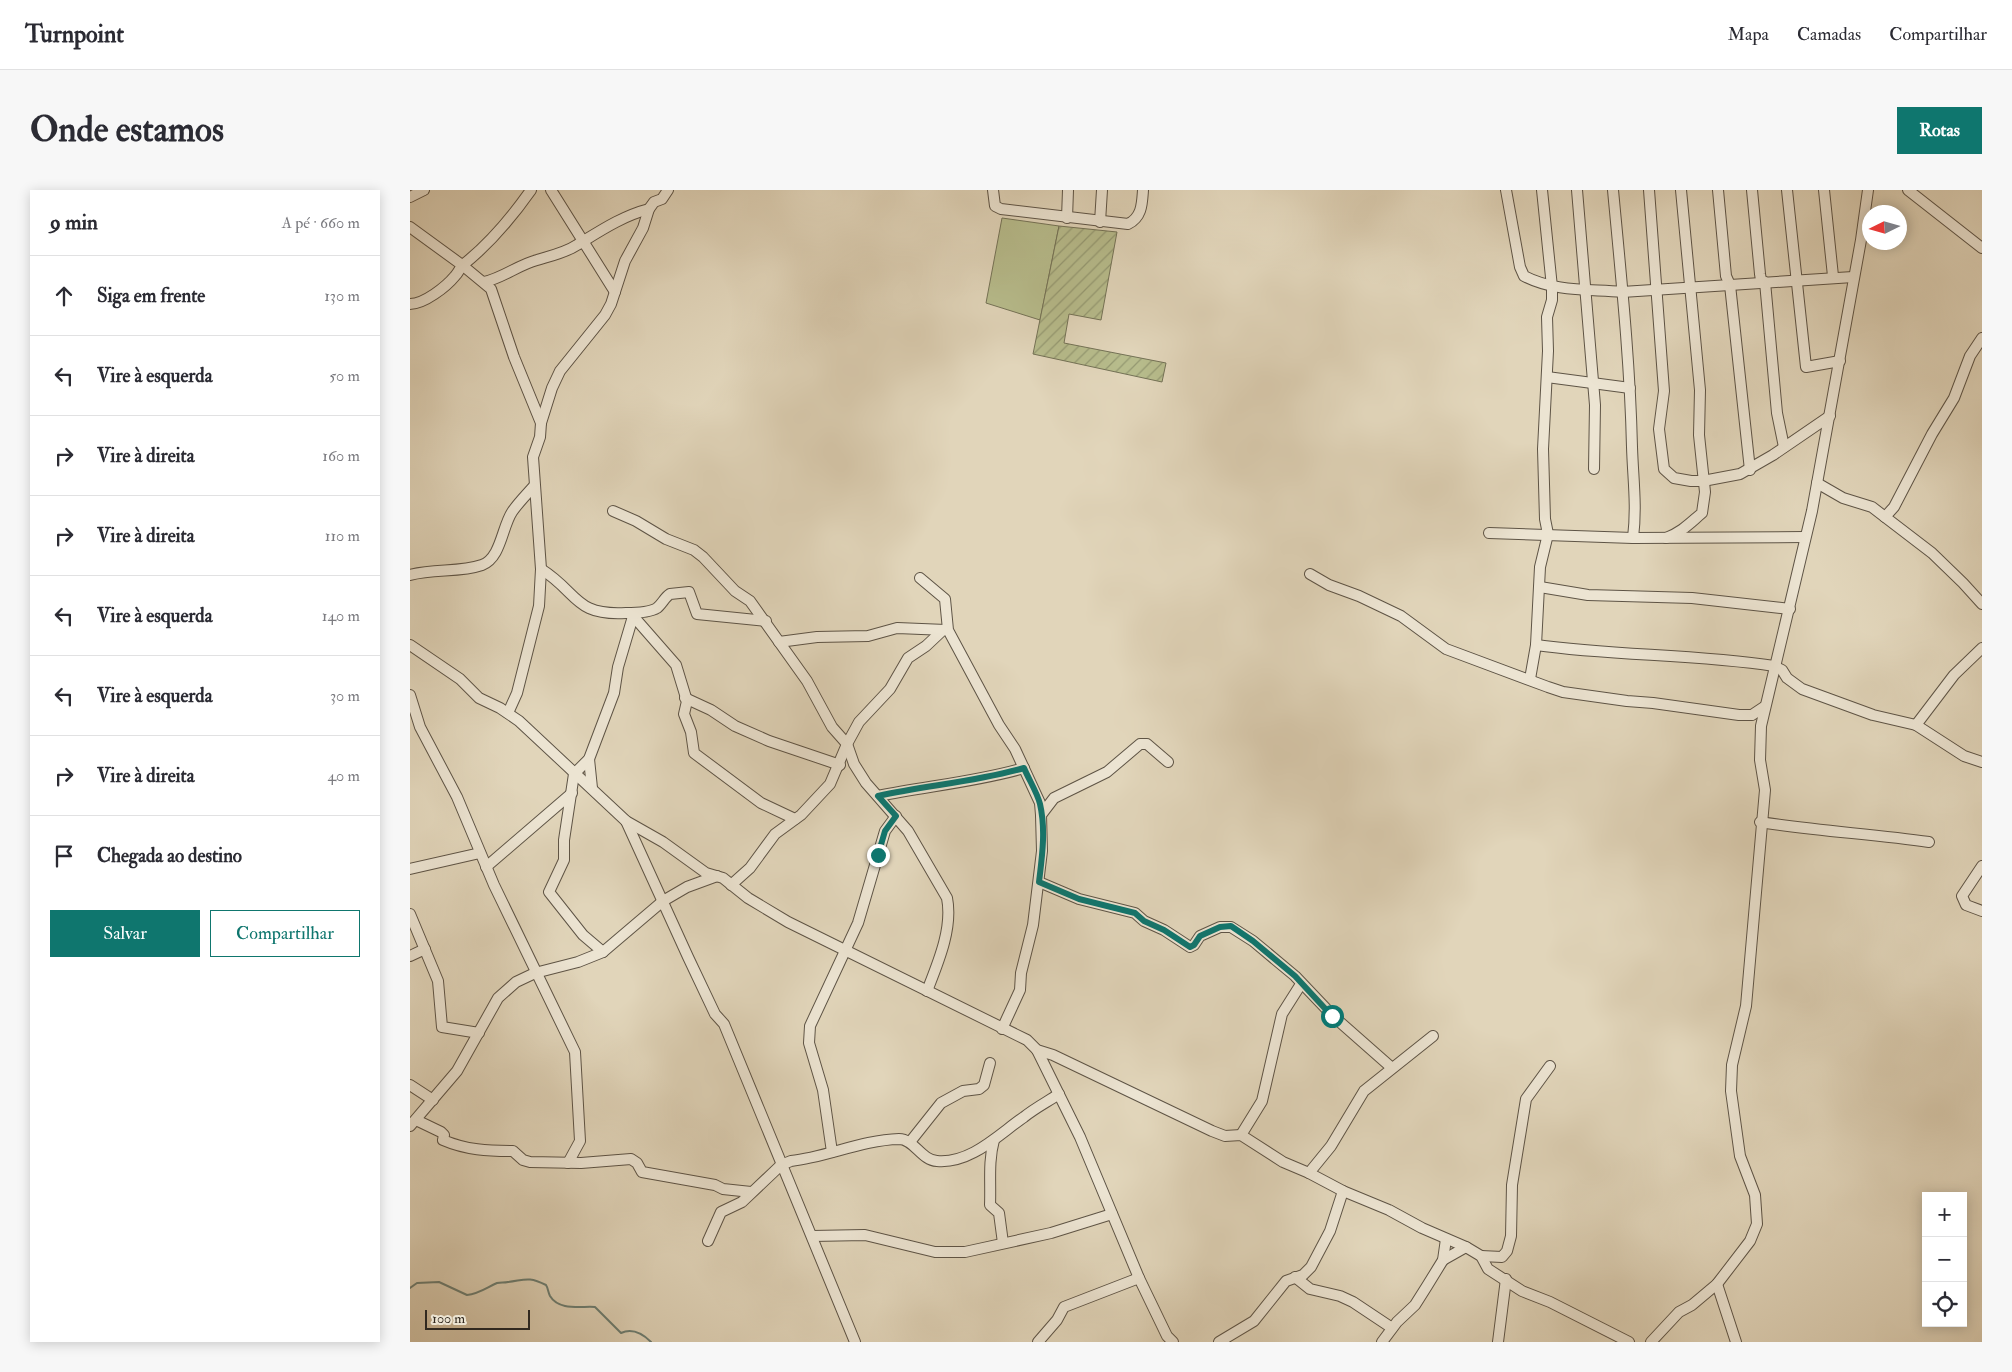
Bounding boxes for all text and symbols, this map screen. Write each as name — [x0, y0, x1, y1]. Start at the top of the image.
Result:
text: Turnpoint — [25, 19, 124, 50]
text: Mapa — [1728, 23, 1769, 46]
text: Camadas — [1797, 23, 1861, 46]
text: Compartilhar — [1889, 23, 1987, 46]
button: Rotas — [1897, 107, 1982, 154]
text: Onde estamos — [30, 108, 224, 152]
north arrow — [1862, 205, 1907, 250]
text: 9 min — [50, 209, 98, 236]
text: A pé · 660 m — [282, 213, 360, 233]
icon: ahead — [50, 282, 78, 310]
text: Siga em frente — [97, 284, 205, 308]
text: 130 m — [324, 286, 360, 306]
icon: left — [50, 362, 78, 390]
text: Vire à esquerda — [97, 364, 212, 388]
text: 50 m — [329, 366, 360, 386]
icon: right — [50, 442, 78, 470]
text: Vire à direita — [97, 444, 194, 468]
text: 160 m — [322, 446, 360, 466]
icon: right — [50, 522, 78, 550]
text: Vire à direita — [97, 524, 194, 548]
text: 110 m — [325, 526, 360, 546]
icon: left — [50, 602, 78, 630]
text: Vire à esquerda — [97, 604, 212, 628]
text: 140 m — [322, 606, 360, 626]
icon: left — [50, 682, 78, 710]
text: Vire à esquerda — [97, 684, 212, 708]
text: 30 m — [330, 686, 360, 706]
icon: right — [50, 762, 78, 790]
text: Vire à direita — [97, 764, 194, 788]
text: 40 m — [327, 766, 360, 786]
icon: arrive — [50, 842, 78, 870]
text: Chegada ao destino — [97, 844, 242, 868]
route end — [867, 844, 890, 867]
button: Salvar — [50, 910, 200, 957]
button: Compartilhar — [210, 910, 360, 957]
route start — [1321, 1005, 1344, 1028]
map controls — [1922, 1192, 1967, 1327]
button: + — [1922, 1192, 1967, 1237]
button: − — [1922, 1237, 1967, 1282]
button: locate — [1922, 1282, 1967, 1327]
scale bar — [425, 1307, 530, 1330]
text: 100 m — [432, 1310, 465, 1327]

